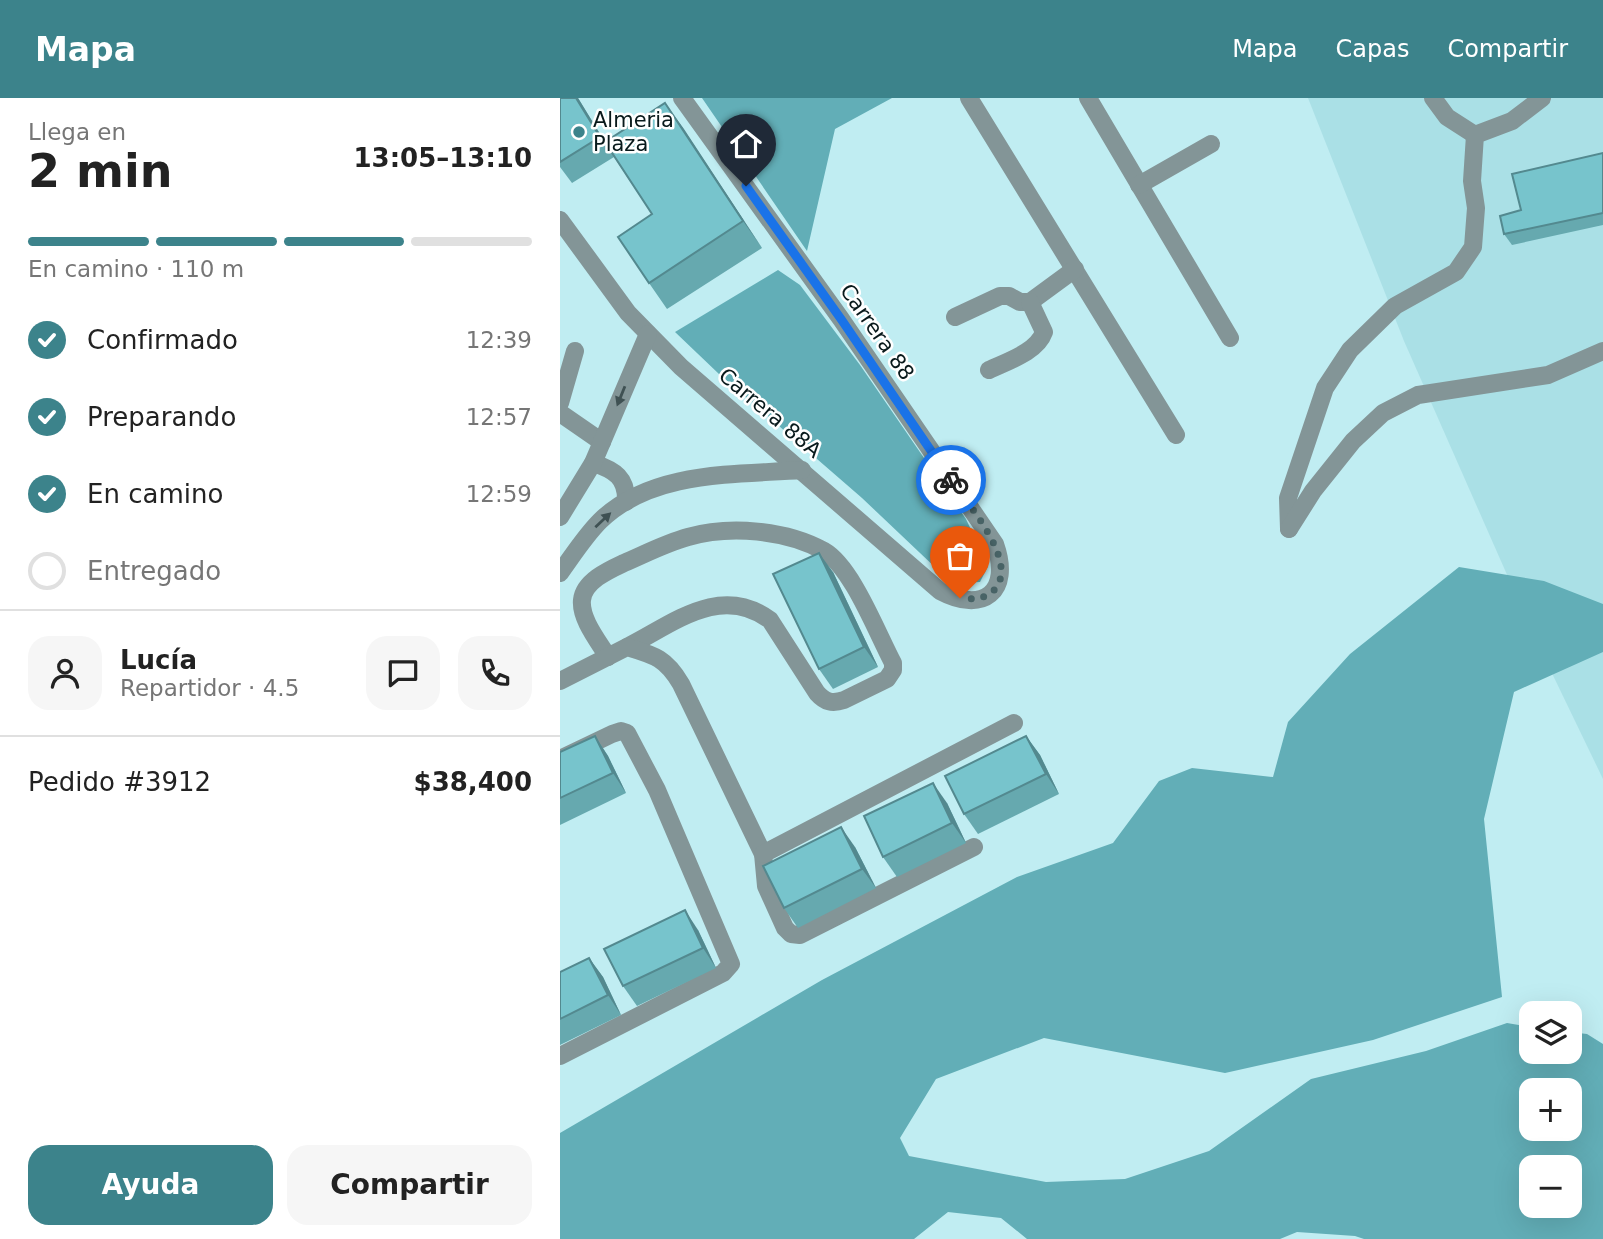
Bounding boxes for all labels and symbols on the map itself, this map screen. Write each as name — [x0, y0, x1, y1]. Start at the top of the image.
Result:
place label: Almeria Plaza — [593, 108, 674, 156]
pin — [716, 114, 776, 186]
marker: Almeria Plaza — [571, 124, 587, 140]
street label: Carrera 88 — [835, 279, 919, 385]
street label: Carrera 88A — [714, 363, 827, 463]
one-way arrow — [615, 386, 626, 407]
courier — [916, 445, 986, 515]
one-way arrow — [594, 512, 611, 528]
pin — [930, 526, 990, 598]

